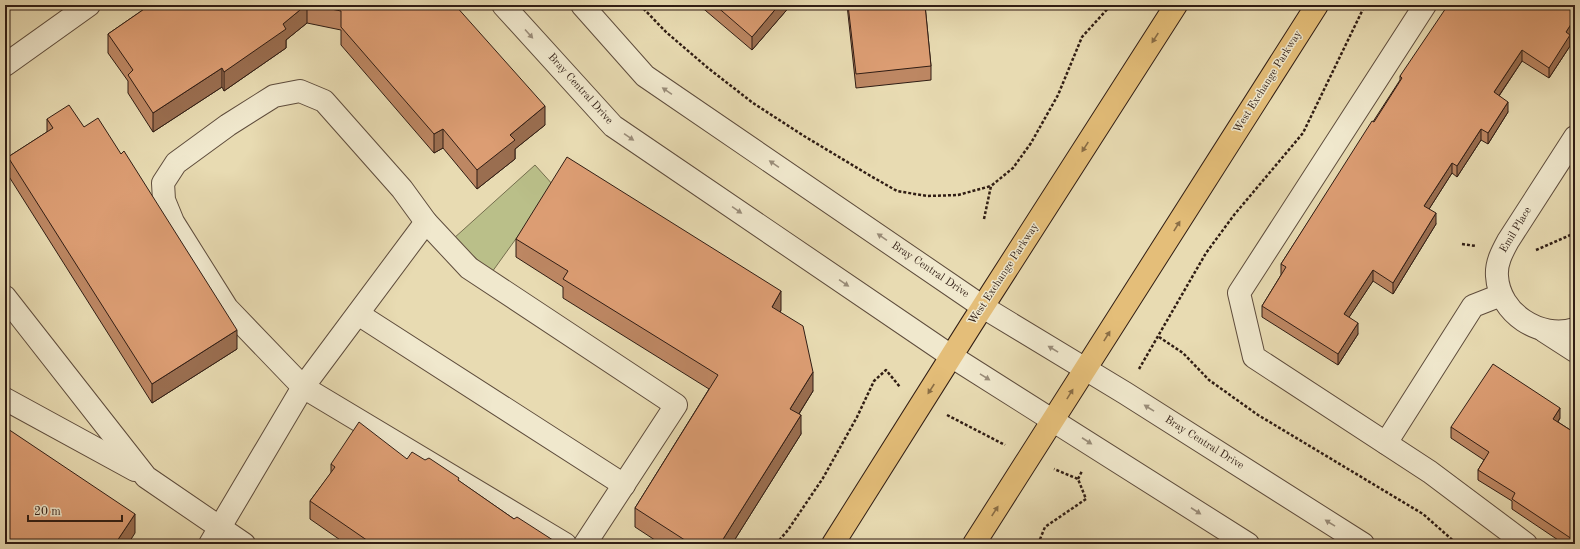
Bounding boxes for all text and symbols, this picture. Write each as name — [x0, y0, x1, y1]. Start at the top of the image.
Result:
one-way arrow — [524, 29, 534, 39]
street label: West Exchange Parkway — [1232, 29, 1304, 135]
one-way arrow — [1152, 32, 1159, 44]
street label: Bray Central Drive — [545, 52, 615, 126]
one-way arrow — [661, 87, 673, 94]
one-way arrow — [624, 133, 634, 141]
one-way arrow — [1082, 141, 1089, 153]
one-way arrow — [769, 160, 779, 168]
street label: Emil Place — [1498, 205, 1534, 255]
one-way arrow — [731, 206, 742, 214]
street label: West Exchange Parkway — [967, 221, 1041, 327]
one-way arrow — [1173, 221, 1181, 231]
one-way arrow — [876, 233, 887, 241]
street label: Bray Central Drive — [889, 240, 971, 300]
one-way arrow — [839, 279, 849, 287]
one-way arrow — [1104, 330, 1111, 342]
one-way arrow — [1047, 345, 1059, 352]
one-way arrow — [979, 373, 991, 380]
one-way arrow — [927, 383, 934, 395]
one-way arrow — [1066, 389, 1074, 400]
one-way arrow — [1143, 405, 1155, 412]
street label: Bray Central Drive — [1163, 414, 1245, 472]
one-way arrow — [1082, 437, 1092, 445]
scale bar — [28, 497, 122, 523]
text: 20 m — [34, 506, 61, 518]
one-way arrow — [991, 506, 999, 516]
one-way arrow — [1191, 507, 1202, 515]
one-way arrow — [1325, 519, 1335, 527]

